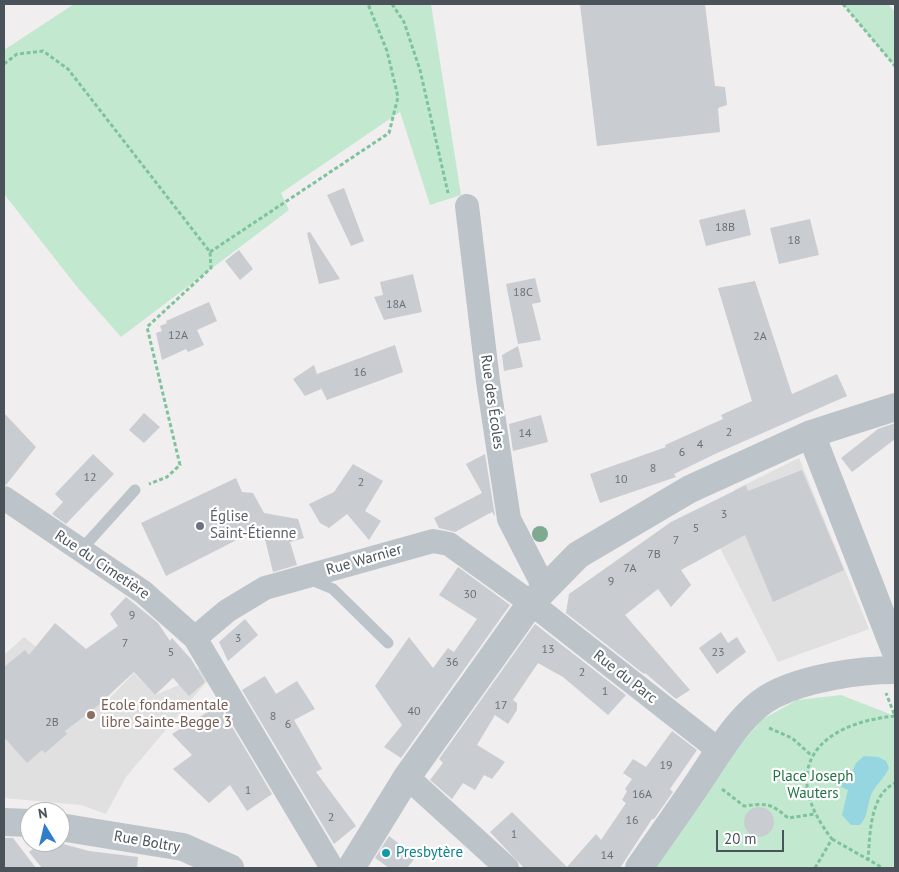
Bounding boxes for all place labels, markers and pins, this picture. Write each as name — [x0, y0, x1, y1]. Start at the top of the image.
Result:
place label: Église Saint-Étienne — [210, 508, 296, 543]
marker: Église Saint-Étienne — [194, 520, 206, 532]
place label: Ecole fondamentale libre Sainte-Begge 3 — [101, 697, 232, 732]
marker: Ecole fondamentale libre Sainte-Begge 3 — [85, 709, 97, 721]
place label: Presbytère — [396, 844, 463, 862]
marker: Presbytère — [380, 847, 392, 859]

